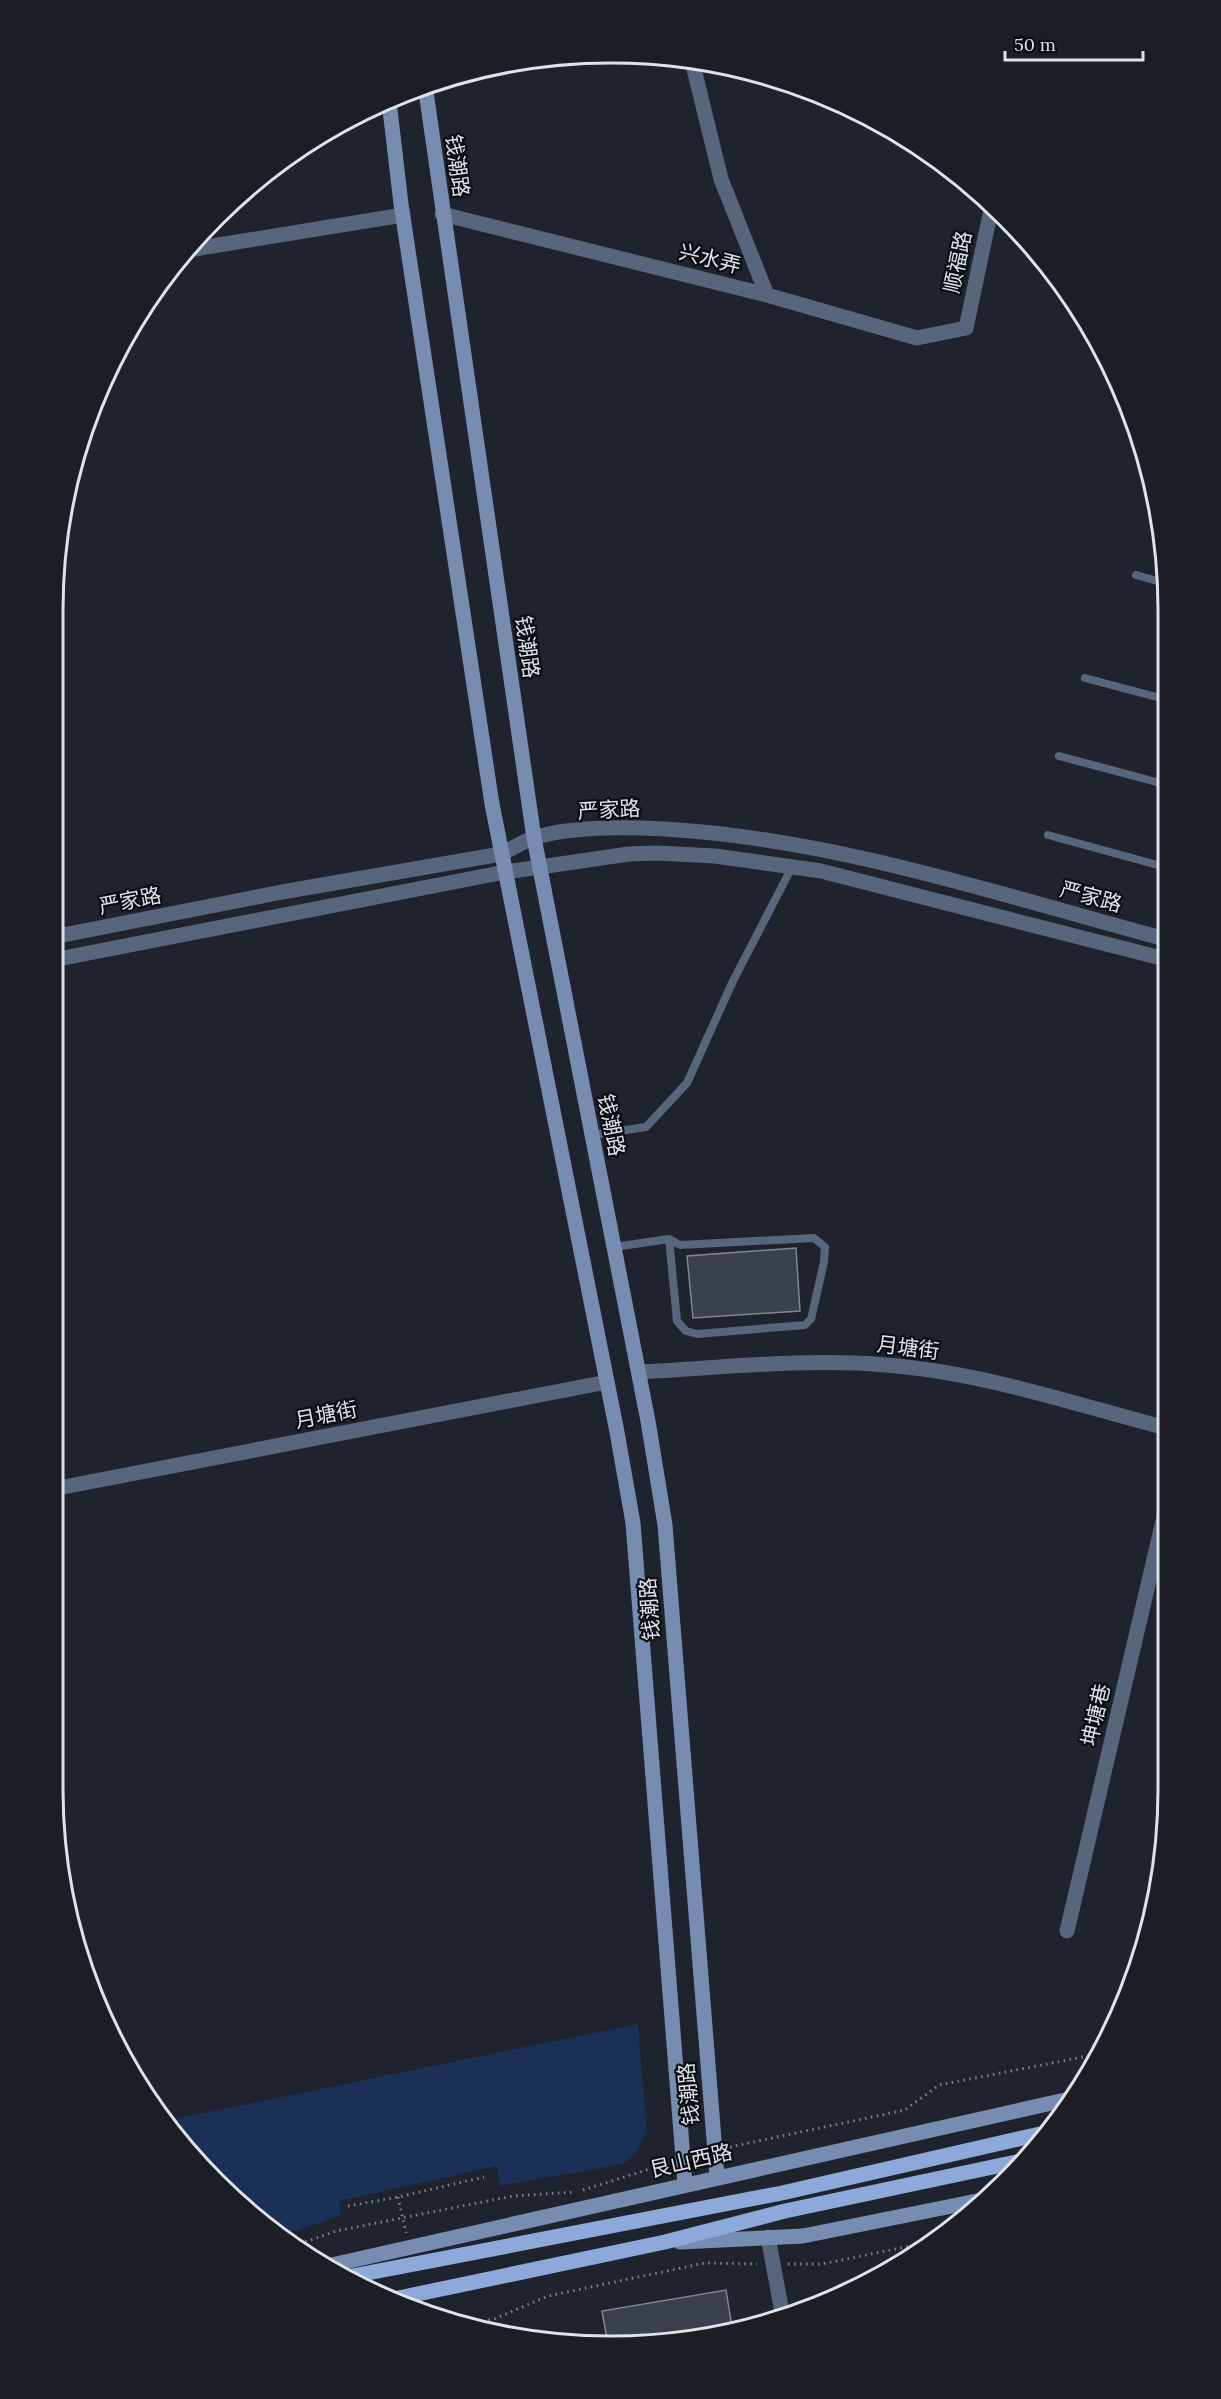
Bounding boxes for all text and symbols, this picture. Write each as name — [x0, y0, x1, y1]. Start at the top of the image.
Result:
scale bar — [1005, 24, 1143, 62]
text: 50 m — [1014, 33, 1056, 56]
street label: 钱潮路 — [440, 133, 475, 199]
street label: 顺福路 — [938, 228, 977, 296]
street label: 兴水弄 — [676, 238, 744, 279]
street label: 钱潮路 — [510, 614, 545, 680]
street label: 严家路 — [577, 794, 641, 825]
street label: 严家路 — [1057, 875, 1125, 918]
street label: 严家路 — [96, 881, 163, 920]
street label: 钱潮路 — [592, 1091, 631, 1158]
street label: 月塘街 — [875, 1330, 941, 1365]
street label: 月塘街 — [292, 1395, 359, 1434]
street label: 钱潮路 — [634, 1577, 665, 1641]
street label: 坤塘巷 — [1075, 1681, 1116, 1749]
street label: 钱潮路 — [672, 2061, 705, 2127]
street label: 艮山西路 — [647, 2138, 735, 2183]

